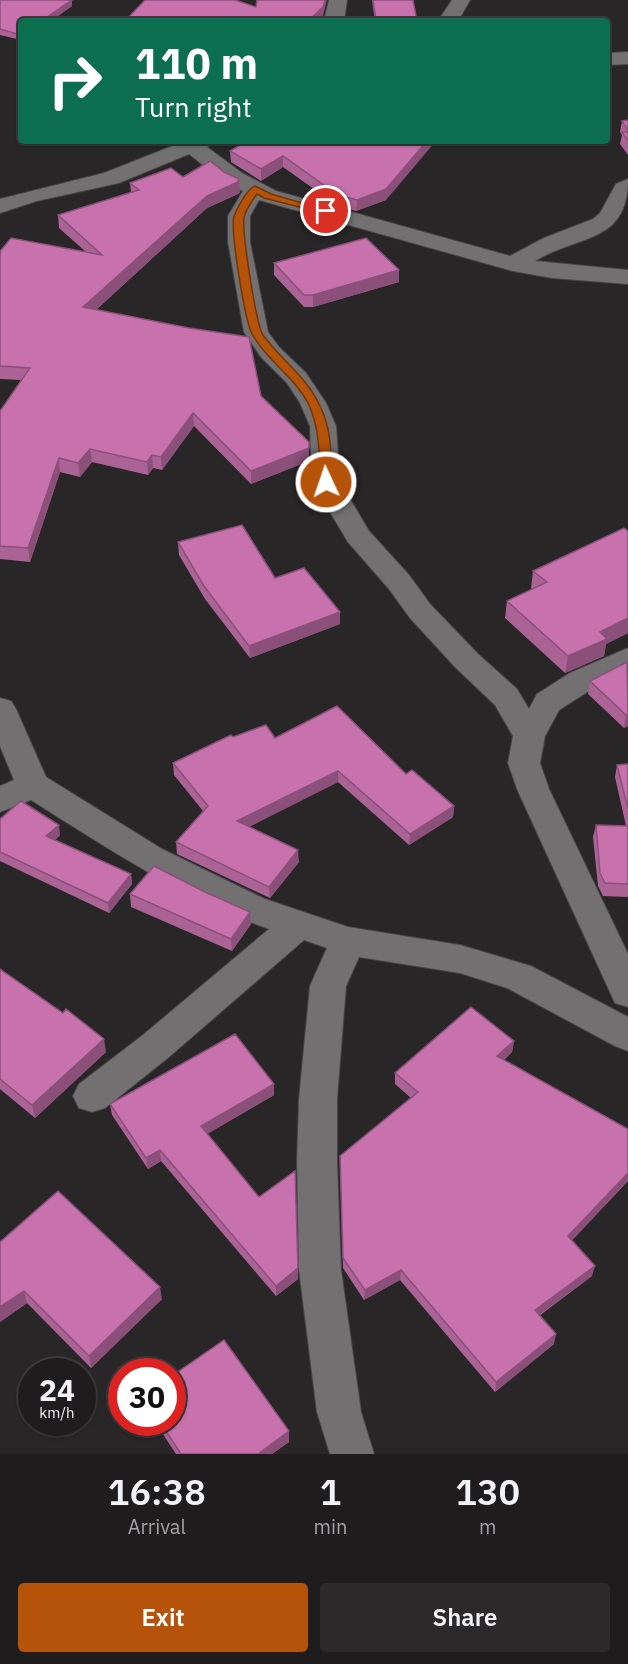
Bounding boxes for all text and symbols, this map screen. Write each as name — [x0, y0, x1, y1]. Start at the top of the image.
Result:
text: 110 m — [135, 36, 258, 91]
icon: right — [36, 42, 114, 120]
text: Turn right — [135, 89, 252, 124]
pin — [300, 185, 351, 236]
icon: arrive — [309, 194, 342, 227]
position arrow — [294, 450, 358, 514]
speed limit sign: 30 — [108, 1358, 186, 1436]
text: 24 — [39, 1370, 75, 1409]
text: km/h — [39, 1403, 75, 1422]
text: 16:38 — [108, 1468, 206, 1515]
text: 1 — [320, 1468, 341, 1515]
text: 130 — [455, 1468, 520, 1515]
text: Arrival — [128, 1513, 186, 1540]
text: min — [314, 1513, 347, 1540]
text: m — [479, 1513, 496, 1540]
button: Exit — [18, 1583, 308, 1652]
button: Share — [320, 1583, 610, 1652]

